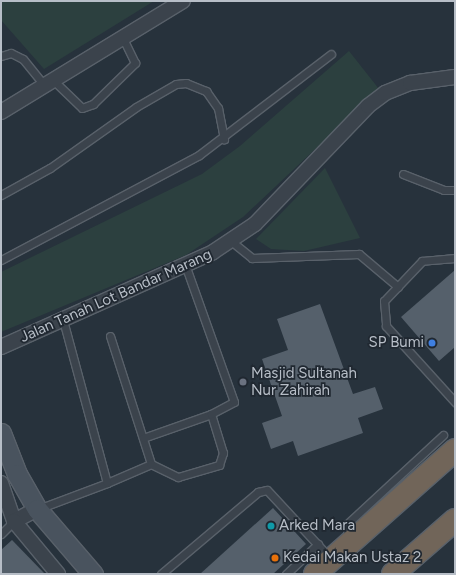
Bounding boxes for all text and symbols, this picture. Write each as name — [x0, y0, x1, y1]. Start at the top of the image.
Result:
street label: Jalan Tanah Lot Bandar Marang — [17, 245, 215, 347]
place label: SP Bumi — [369, 334, 424, 352]
marker: SP Bumi — [427, 338, 437, 348]
place label: Masjid Sultanah Nur Zahirah — [251, 364, 357, 399]
marker: Masjid Sultanah Nur Zahirah — [238, 377, 248, 387]
place label: Arked Mara — [279, 517, 355, 535]
marker: Arked Mara — [266, 521, 276, 531]
place label: Kedai Makan Ustaz 2 — [283, 549, 421, 567]
marker: Kedai Makan Ustaz 2 — [270, 553, 280, 563]

